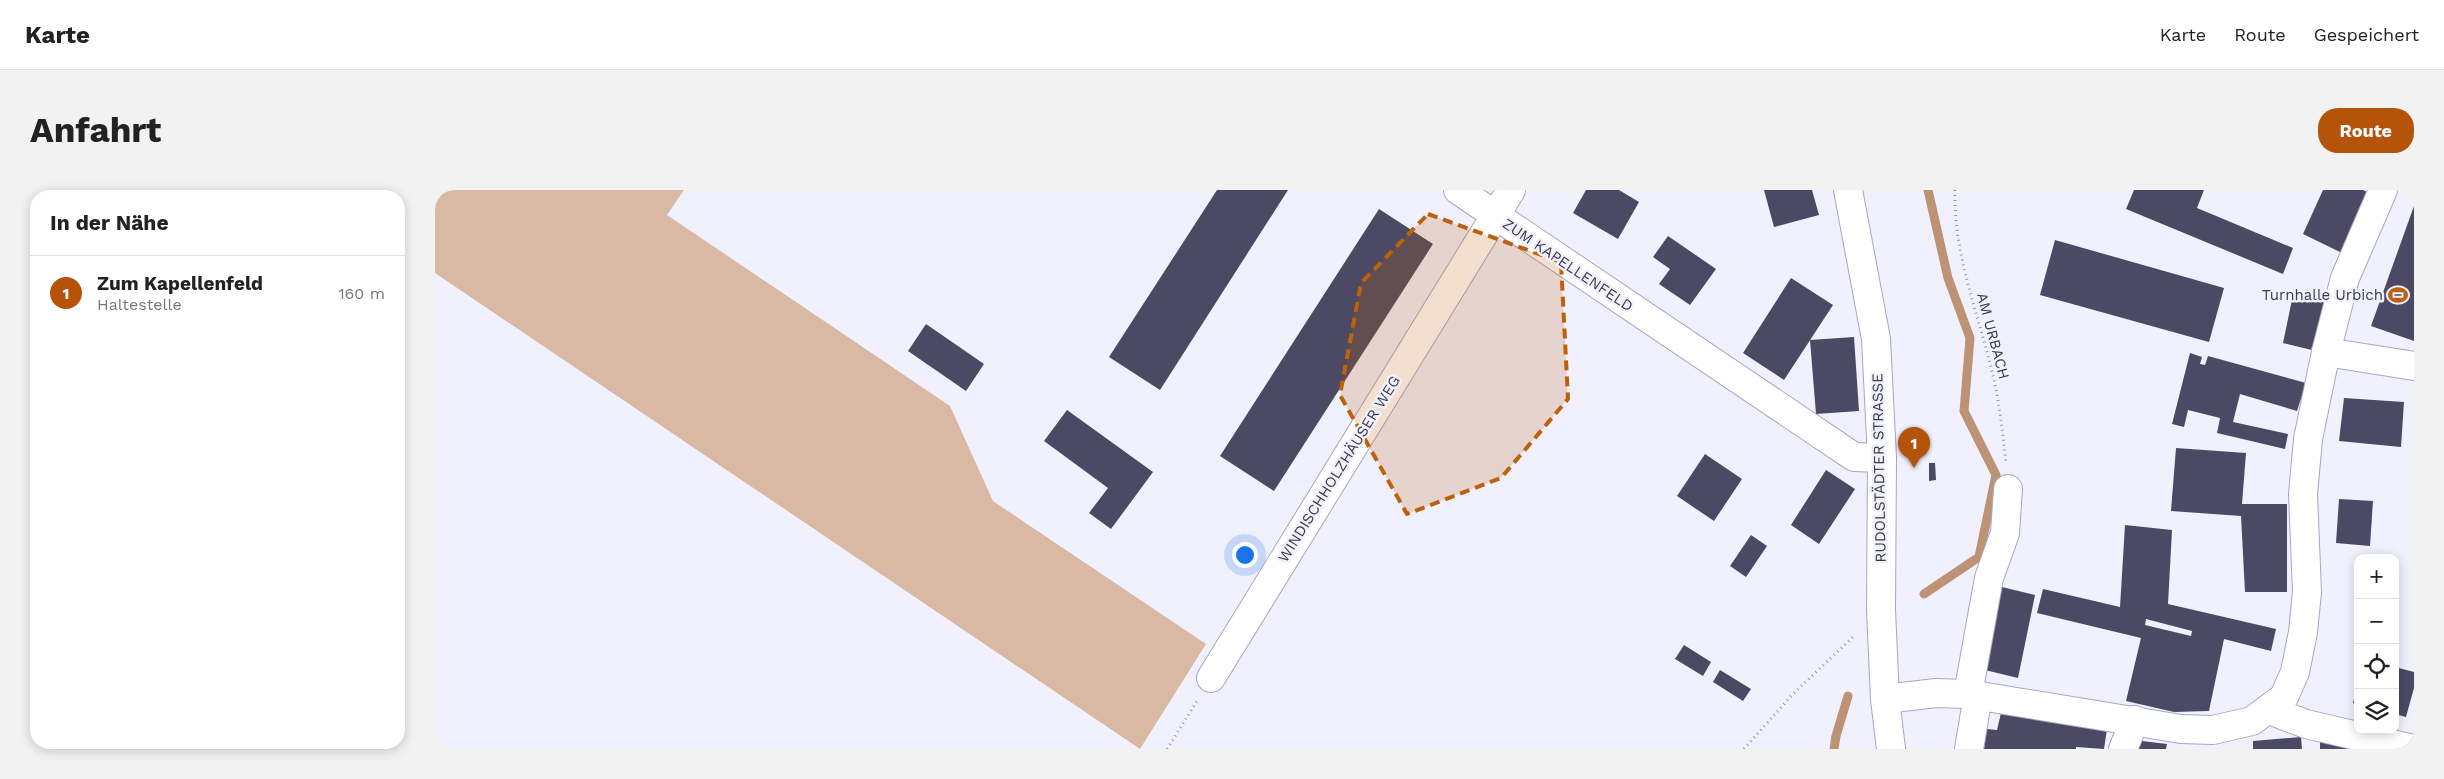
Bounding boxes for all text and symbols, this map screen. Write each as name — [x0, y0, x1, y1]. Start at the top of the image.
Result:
text: Karte — [25, 21, 90, 49]
text: Karte — [2160, 24, 2206, 45]
text: Route — [2234, 24, 2286, 45]
text: Gespeichert — [2314, 24, 2419, 45]
button: Route — [2318, 108, 2414, 153]
text: Anfahrt — [30, 109, 161, 151]
text: In der Nähe — [50, 210, 169, 235]
street label: ZUM KAPELLENFELD — [1499, 215, 1637, 315]
text: Zum Kapellenfeld — [97, 272, 263, 295]
text: 1 — [63, 284, 69, 303]
text: 160 m — [338, 284, 385, 303]
sports icon: Turnhalle Urbich — [2387, 284, 2409, 306]
place label: Turnhalle Urbich — [2262, 286, 2383, 304]
street label: AM URBACH — [1973, 291, 2013, 381]
text: Haltestelle — [97, 295, 182, 314]
street label: WINDISCHHOLZHÄUSER WEG — [1274, 372, 1404, 566]
street label: RUDOLSTÄDTER STRASSE — [1868, 373, 1890, 563]
pin: 1 — [1898, 427, 1930, 468]
your location — [1232, 542, 1258, 568]
map controls — [2354, 554, 2399, 734]
button: + — [2354, 554, 2399, 599]
button: − — [2354, 599, 2399, 644]
button: locate — [2354, 644, 2399, 689]
button: layers — [2354, 689, 2399, 734]

